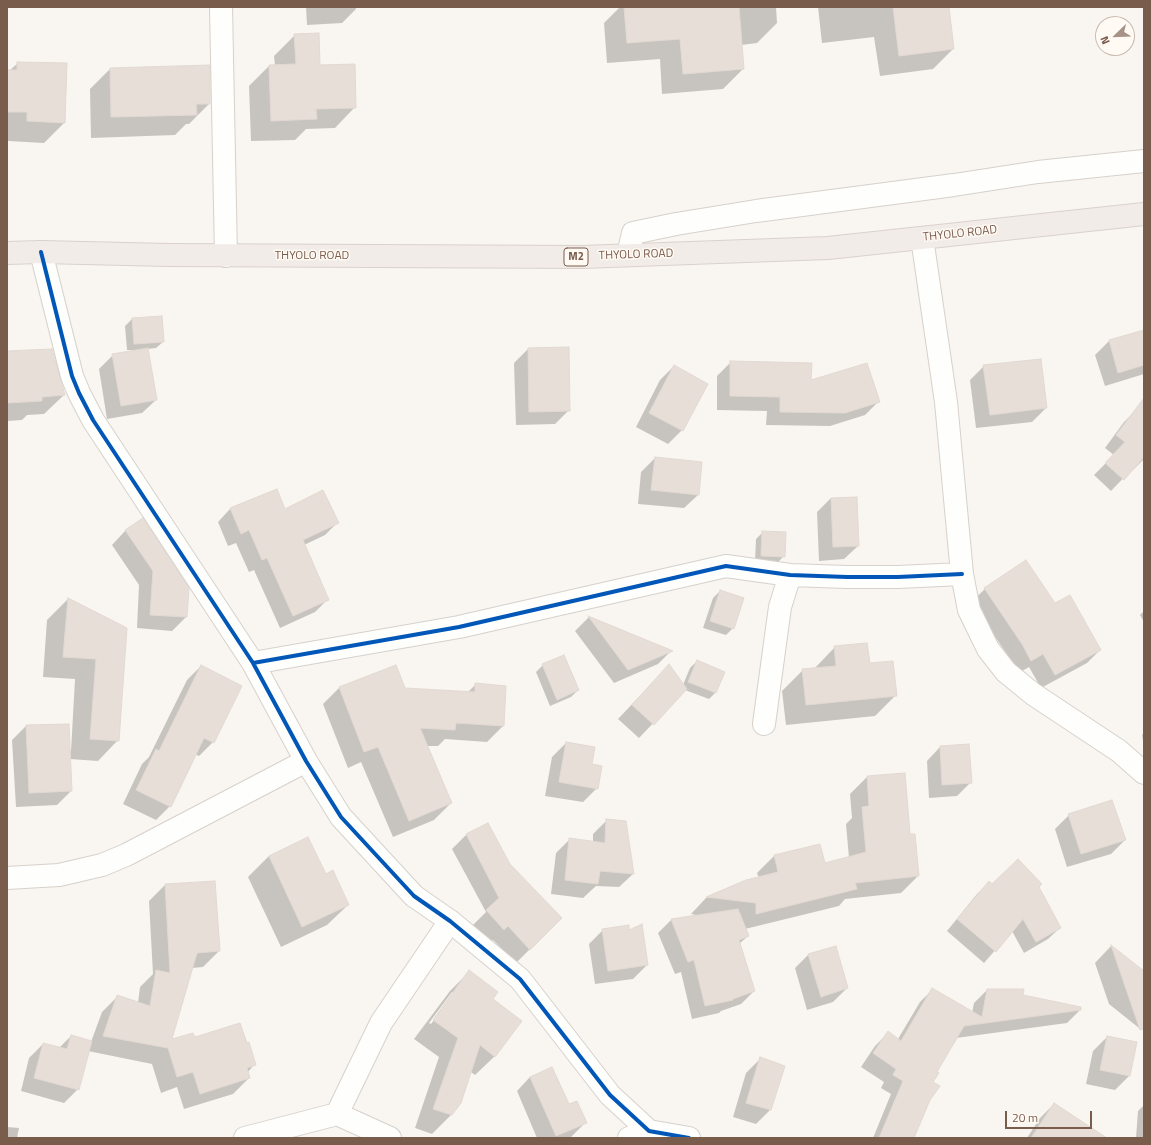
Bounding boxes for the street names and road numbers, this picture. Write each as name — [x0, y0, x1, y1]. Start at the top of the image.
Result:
street label: THYOLO ROAD — [922, 223, 998, 245]
street label: THYOLO ROAD — [598, 247, 674, 263]
road number: M2 — [564, 248, 588, 266]
street label: THYOLO ROAD — [275, 249, 349, 263]

